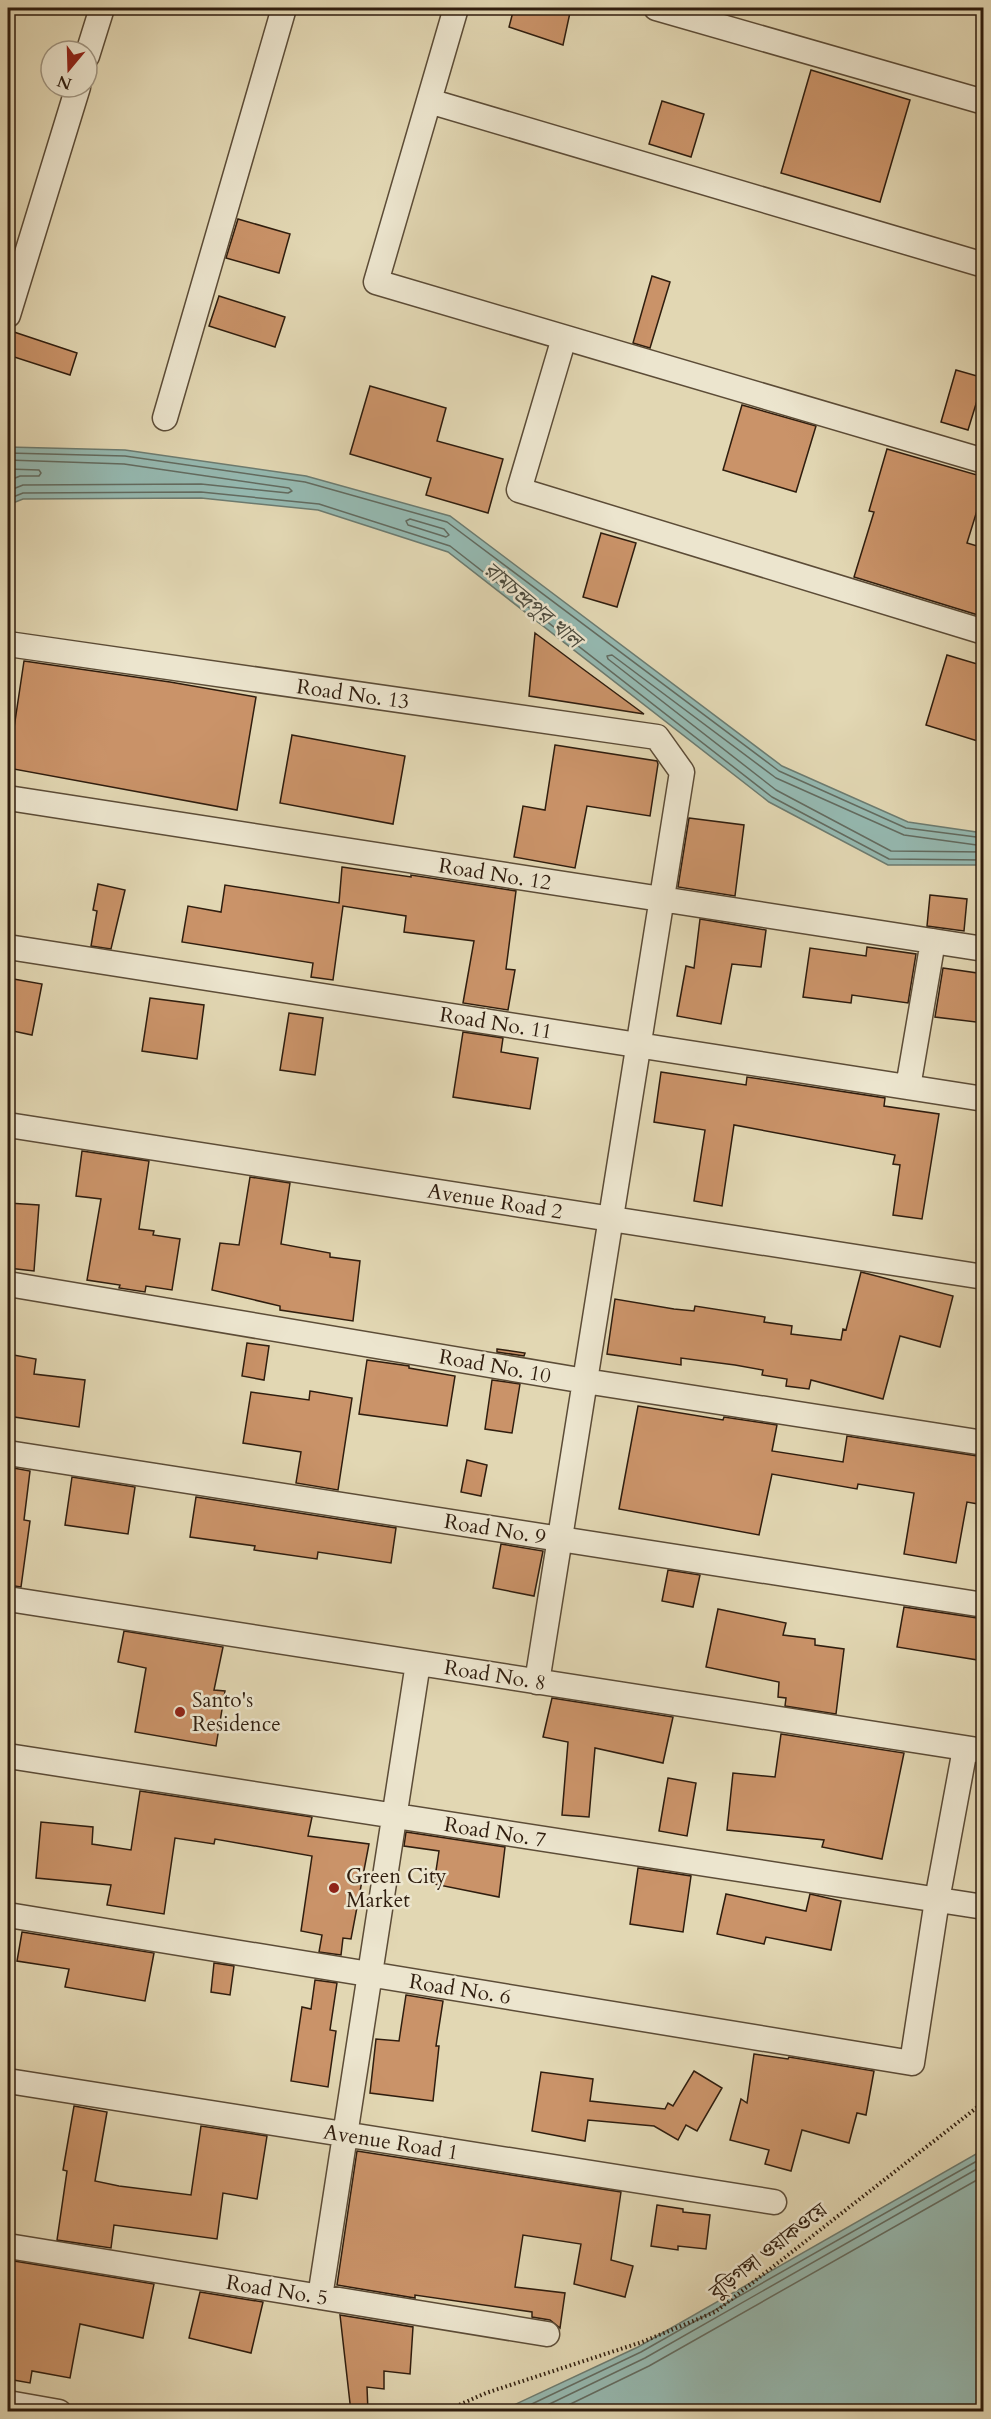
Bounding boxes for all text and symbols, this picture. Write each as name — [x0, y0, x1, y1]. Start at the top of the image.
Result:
north arrow — [39, 39, 99, 99]
text: N — [54, 70, 75, 95]
water label: রামচন্দ্রপুর খাল — [477, 555, 591, 657]
street label: Road No. 13 — [295, 672, 411, 717]
street label: Road No. 12 — [437, 851, 553, 898]
street label: Road No. 11 — [438, 1000, 554, 1047]
street label: Avenue Road 2 — [425, 1177, 565, 1227]
street label: Road No. 10 — [436, 1342, 553, 1391]
street label: Road No. 9 — [442, 1507, 548, 1552]
street label: Road No. 8 — [442, 1653, 548, 1698]
place label: Santo's Residence — [192, 1686, 281, 1739]
marker: Santo's Residence — [173, 1705, 187, 1719]
street label: Road No. 7 — [442, 1810, 548, 1855]
place label: Green City Market — [346, 1862, 447, 1915]
marker: Green City Market — [327, 1881, 341, 1895]
street label: Road No. 6 — [407, 1967, 513, 2012]
street label: Avenue Road 1 — [321, 2118, 460, 2167]
street label: বুড়িগঙ্গা ওয়াকওয়ে — [703, 2196, 834, 2307]
street label: Road No. 5 — [224, 2268, 330, 2313]

